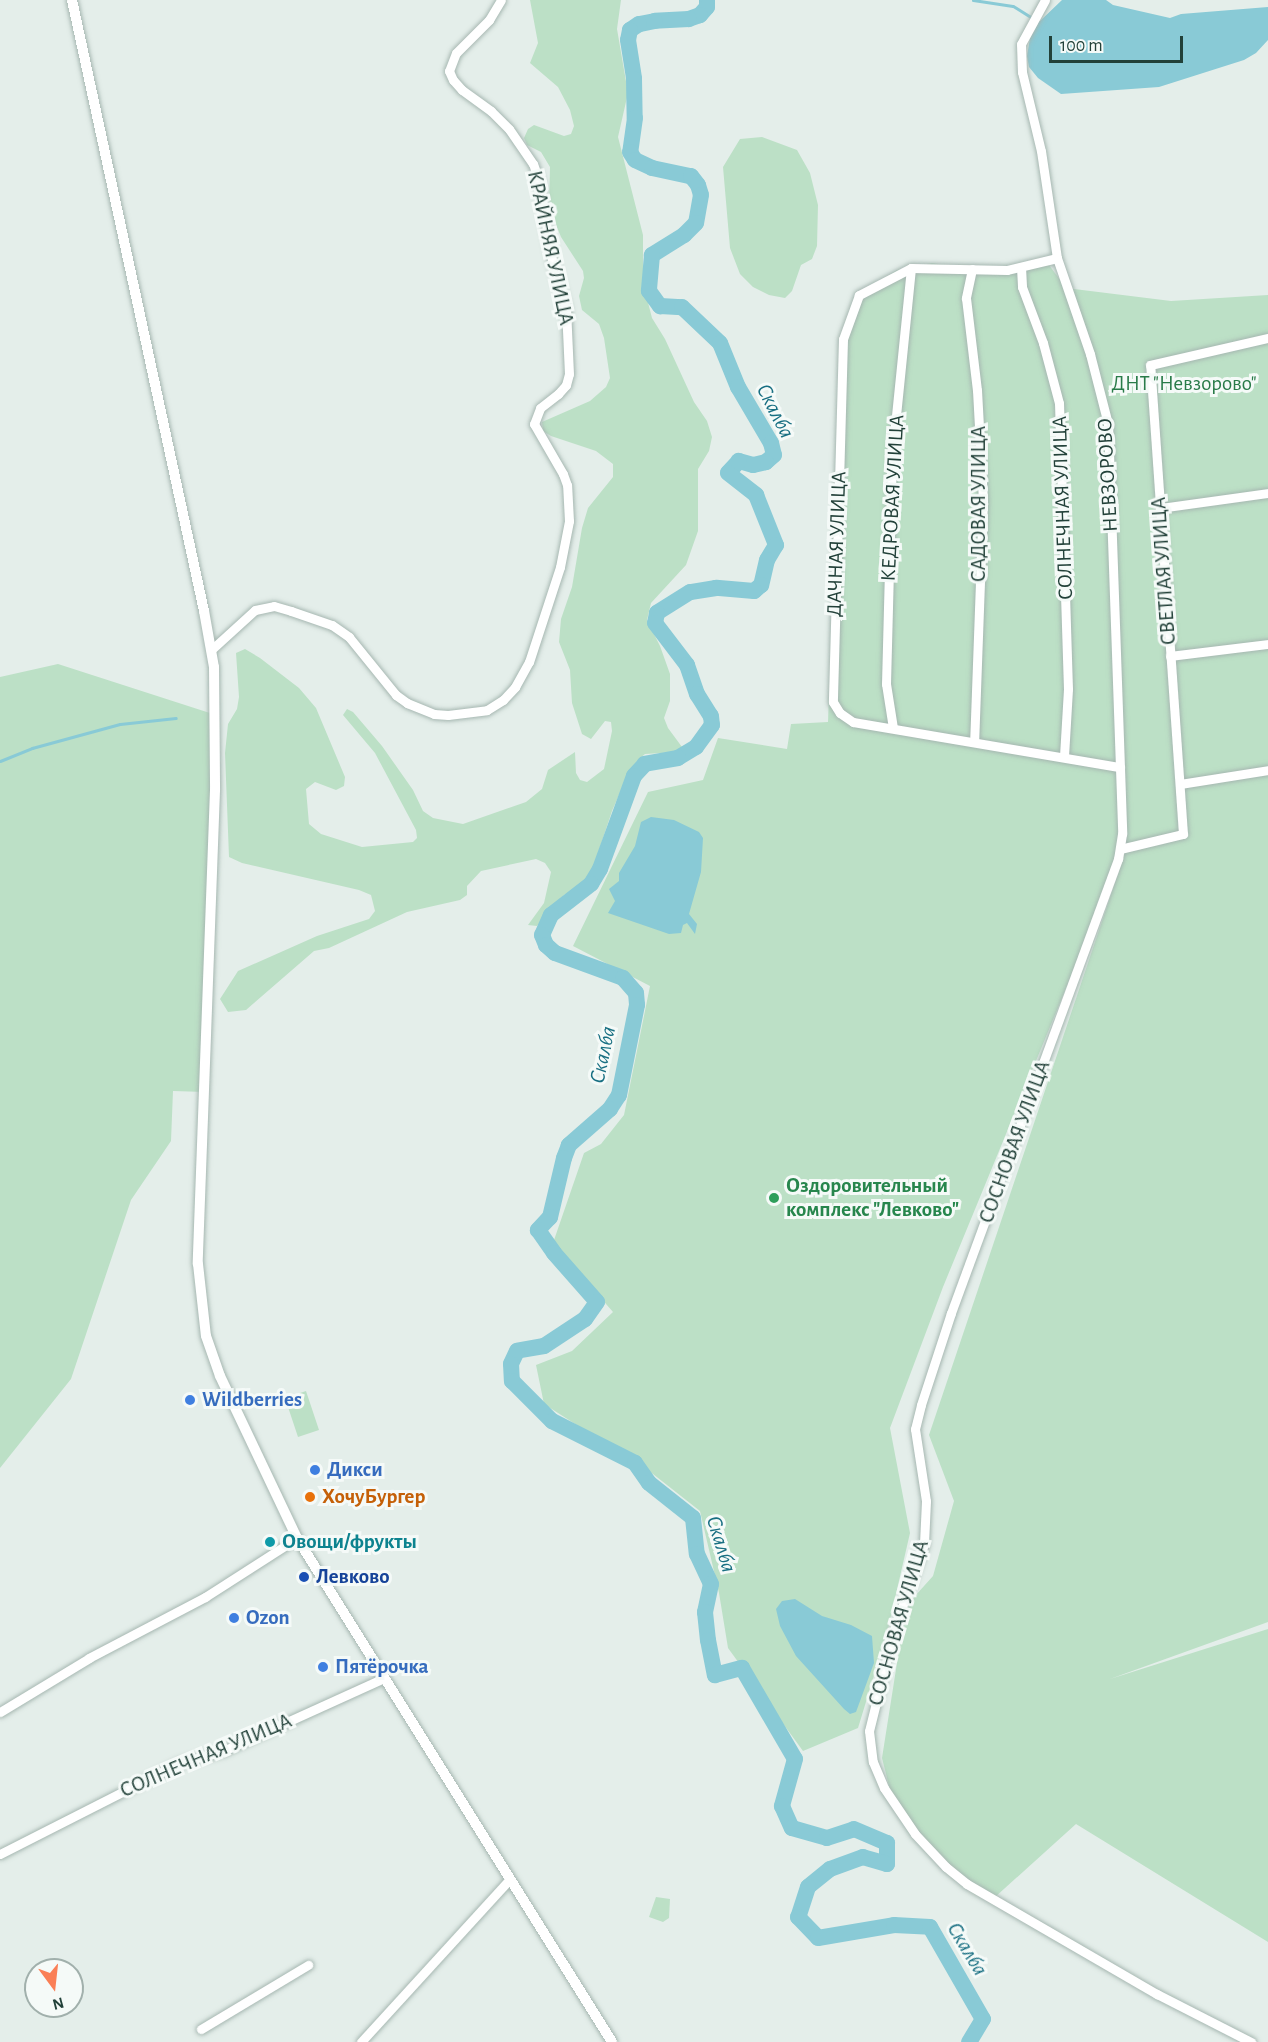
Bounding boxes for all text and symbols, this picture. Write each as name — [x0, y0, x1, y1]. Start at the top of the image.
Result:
scale bar — [1052, 24, 1186, 62]
text: 100 m — [1060, 37, 1103, 55]
street label: КРАЙНЯЯ УЛИЦА — [521, 168, 579, 328]
park label: ДНТ "Невзорово" — [1111, 371, 1257, 397]
water label: Скалба — [750, 379, 800, 443]
street label: КЕДРОВАЯ УЛИЦА — [876, 414, 910, 582]
street label: СОЛНЕЧНАЯ УЛИЦА — [1047, 416, 1079, 600]
street label: НЕВЗОРОВО — [1092, 417, 1124, 533]
street label: САДОВАЯ УЛИЦА — [966, 426, 992, 582]
street label: ДАЧНАЯ УЛИЦА — [822, 471, 852, 617]
street label: СВЕТЛАЯ УЛИЦА — [1146, 496, 1182, 646]
water label: Скалба — [584, 1024, 622, 1086]
street label: СОСНОВАЯ УЛИЦА — [974, 1057, 1056, 1227]
place label: Оздоровительный комплекс "Левково" — [786, 1173, 959, 1223]
marker: Оздоровительный комплекс "Левково" — [767, 1191, 781, 1205]
place label: Wildberries — [202, 1387, 302, 1413]
marker: Wildberries — [183, 1393, 197, 1407]
place label: Дикси — [327, 1457, 383, 1483]
marker: Дикси — [308, 1463, 322, 1477]
place label: ХочуБургер — [322, 1484, 425, 1510]
marker: ХочуБургер — [303, 1490, 317, 1504]
water label: Скалба — [700, 1513, 742, 1575]
place label: Овощи/фрукты — [282, 1529, 417, 1555]
marker: Овощи/фрукты — [263, 1535, 277, 1549]
street label: СОСНОВАЯ УЛИЦА — [863, 1537, 935, 1709]
place label: Левково — [316, 1564, 389, 1590]
marker: Левково — [297, 1570, 311, 1584]
place label: Ozon — [246, 1605, 290, 1631]
marker: Ozon — [227, 1611, 241, 1625]
place label: Пятёрочка — [335, 1654, 429, 1680]
marker: Пятёрочка — [316, 1660, 330, 1674]
street label: СОЛНЕЧНАЯ УЛИЦА — [116, 1708, 296, 1804]
water label: Скалба — [941, 1917, 993, 1981]
north arrow — [24, 1958, 84, 2018]
text: N — [51, 1994, 66, 2013]

